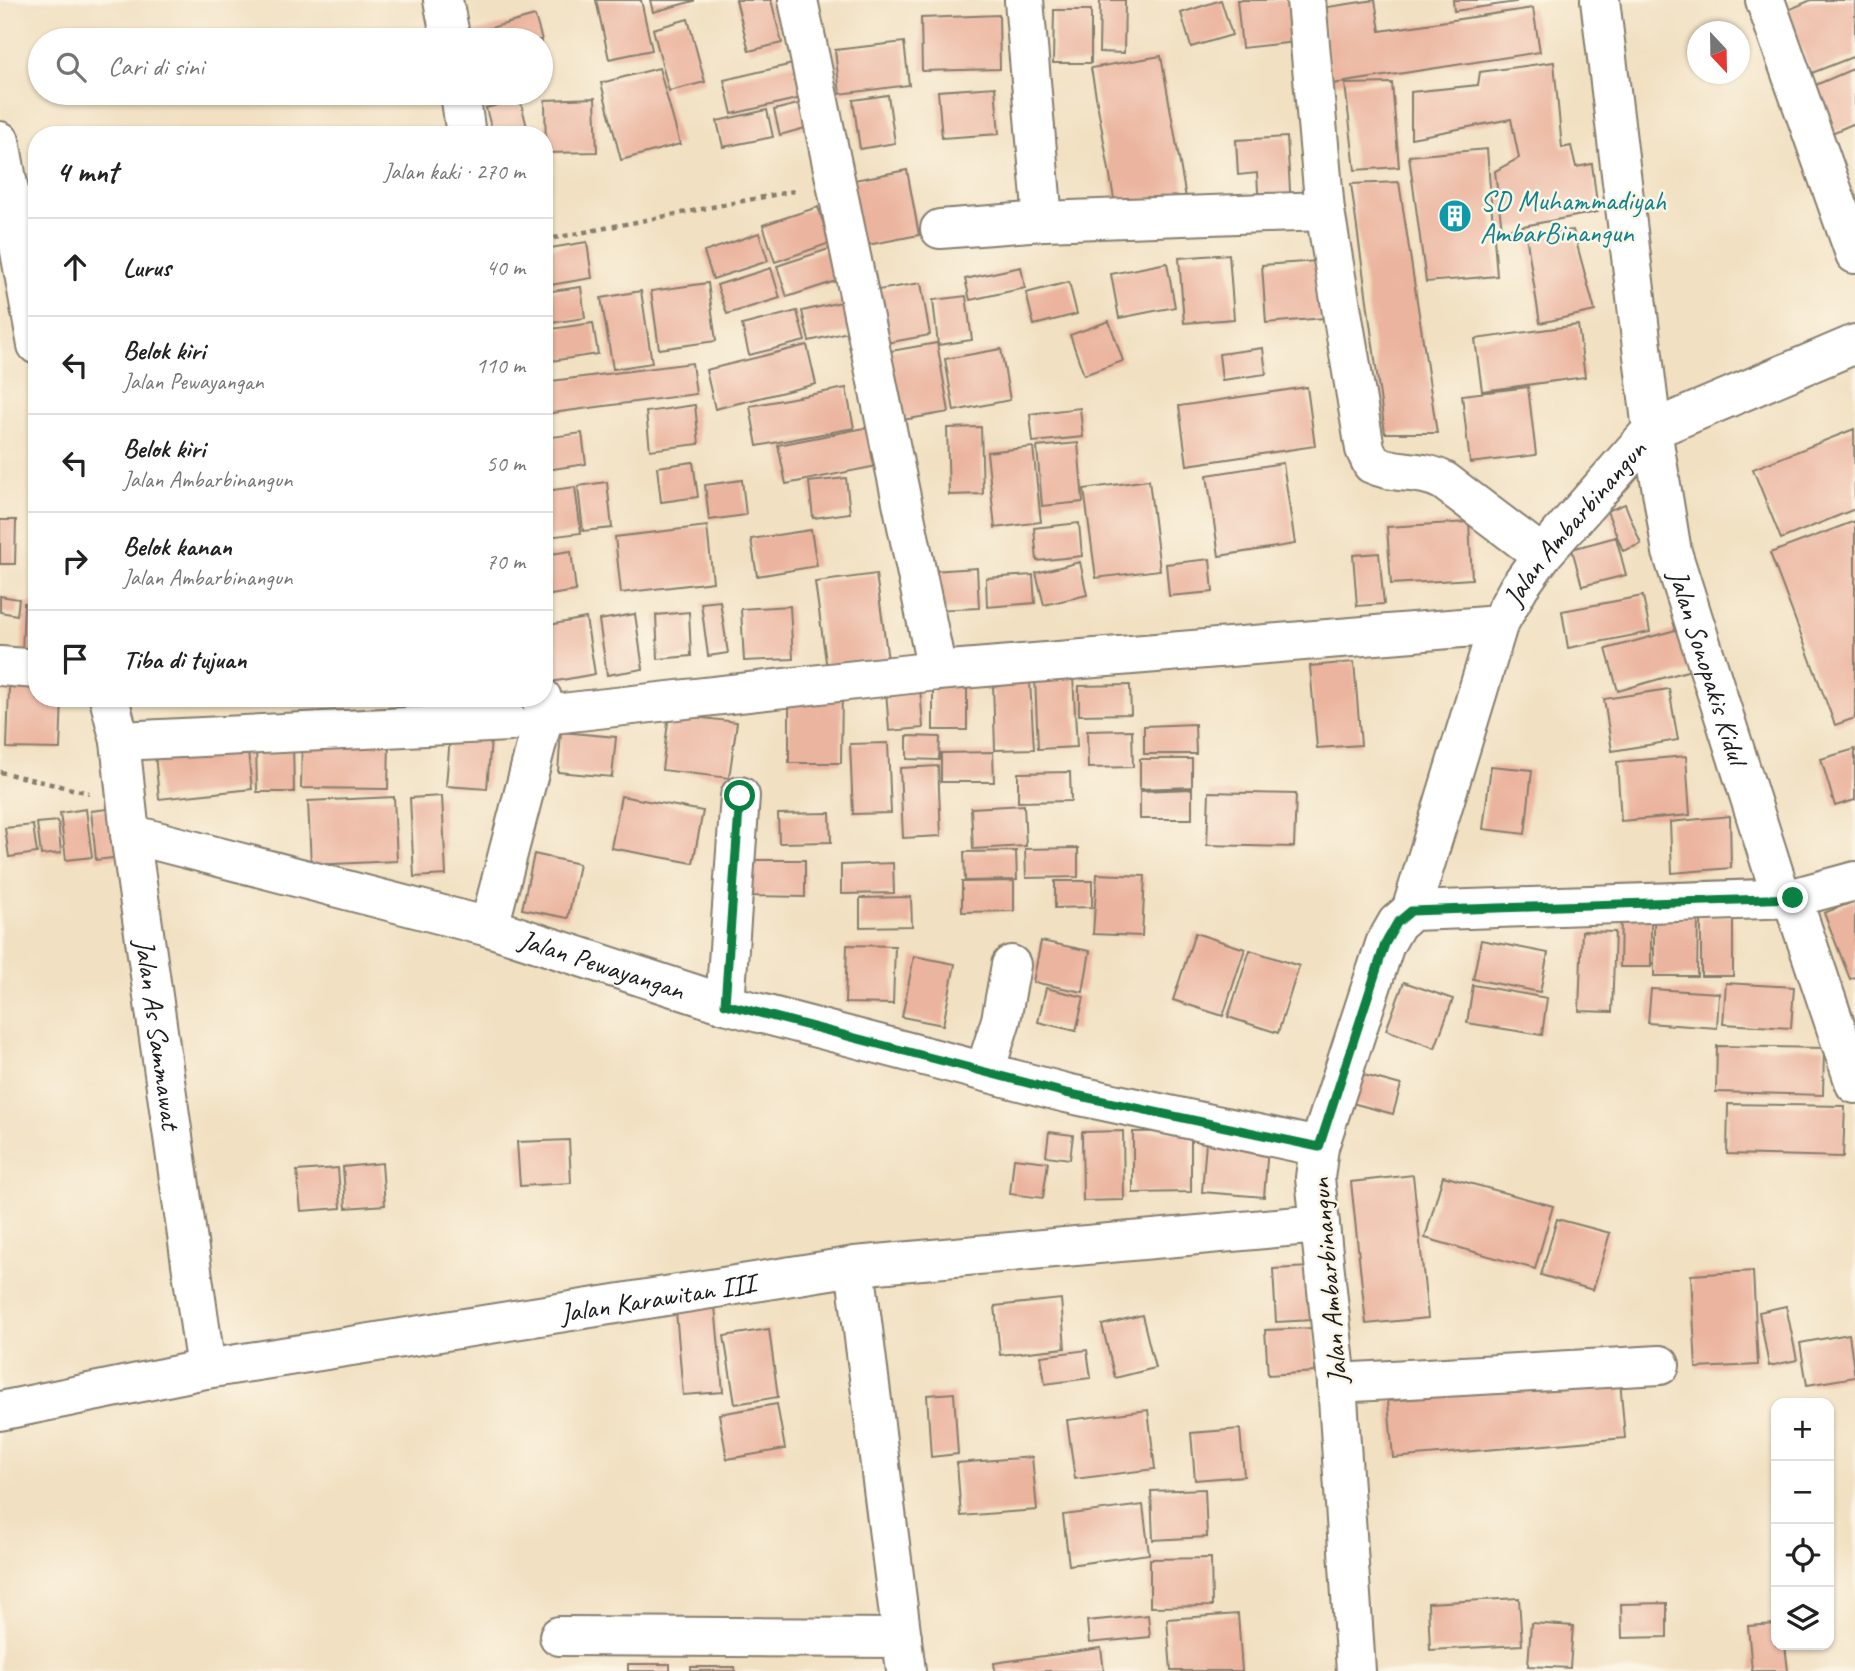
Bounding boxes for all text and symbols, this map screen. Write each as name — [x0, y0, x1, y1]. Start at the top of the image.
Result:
north arrow — [1687, 21, 1750, 84]
search box — [28, 28, 553, 105]
icon: search — [52, 48, 90, 86]
text: Cari di sini — [108, 50, 204, 83]
text: 4 mnt — [56, 153, 118, 191]
text: Jalan kaki · 270 m — [383, 157, 525, 186]
place label: SD Muhammadiyah AmbarBinangun — [1480, 183, 1666, 250]
building icon: SD Muhammadiyah AmbarBinangun — [1436, 197, 1474, 235]
icon: ahead — [56, 248, 94, 286]
text: Lurus — [123, 251, 171, 284]
text: 40 m — [486, 253, 525, 282]
text: Belok kiri — [123, 334, 205, 367]
icon: left — [56, 346, 94, 384]
text: 110 m — [476, 351, 525, 380]
text: Jalan Pewayangan — [123, 367, 264, 396]
street label: Jalan Ambarbinangun — [1494, 431, 1654, 614]
text: Belok kiri — [123, 432, 205, 465]
icon: left — [56, 444, 94, 482]
text: 50 m — [486, 449, 525, 478]
text: Jalan Ambarbinangun — [123, 465, 292, 494]
text: Belok kanan — [123, 530, 232, 563]
icon: right — [56, 542, 94, 580]
text: 70 m — [486, 547, 525, 576]
text: Jalan Ambarbinangun — [123, 563, 292, 592]
street label: Jalan Sonopakis Kidul — [1660, 564, 1757, 773]
icon: arrive — [56, 640, 94, 678]
text: Tiba di tujuan — [123, 643, 247, 676]
route start — [724, 780, 755, 811]
route end — [1777, 882, 1808, 913]
street label: Jalan Pewayangan — [513, 921, 690, 1008]
street label: Jalan As Sammawat — [127, 935, 189, 1134]
street label: Jalan Ambarbinangun — [1302, 1175, 1355, 1387]
street label: Jalan Karawitan III — [555, 1264, 763, 1331]
map controls — [1771, 1398, 1834, 1650]
button: + — [1771, 1398, 1834, 1461]
button: − — [1771, 1461, 1834, 1524]
button: locate — [1771, 1524, 1834, 1587]
button: layers — [1771, 1587, 1834, 1650]

